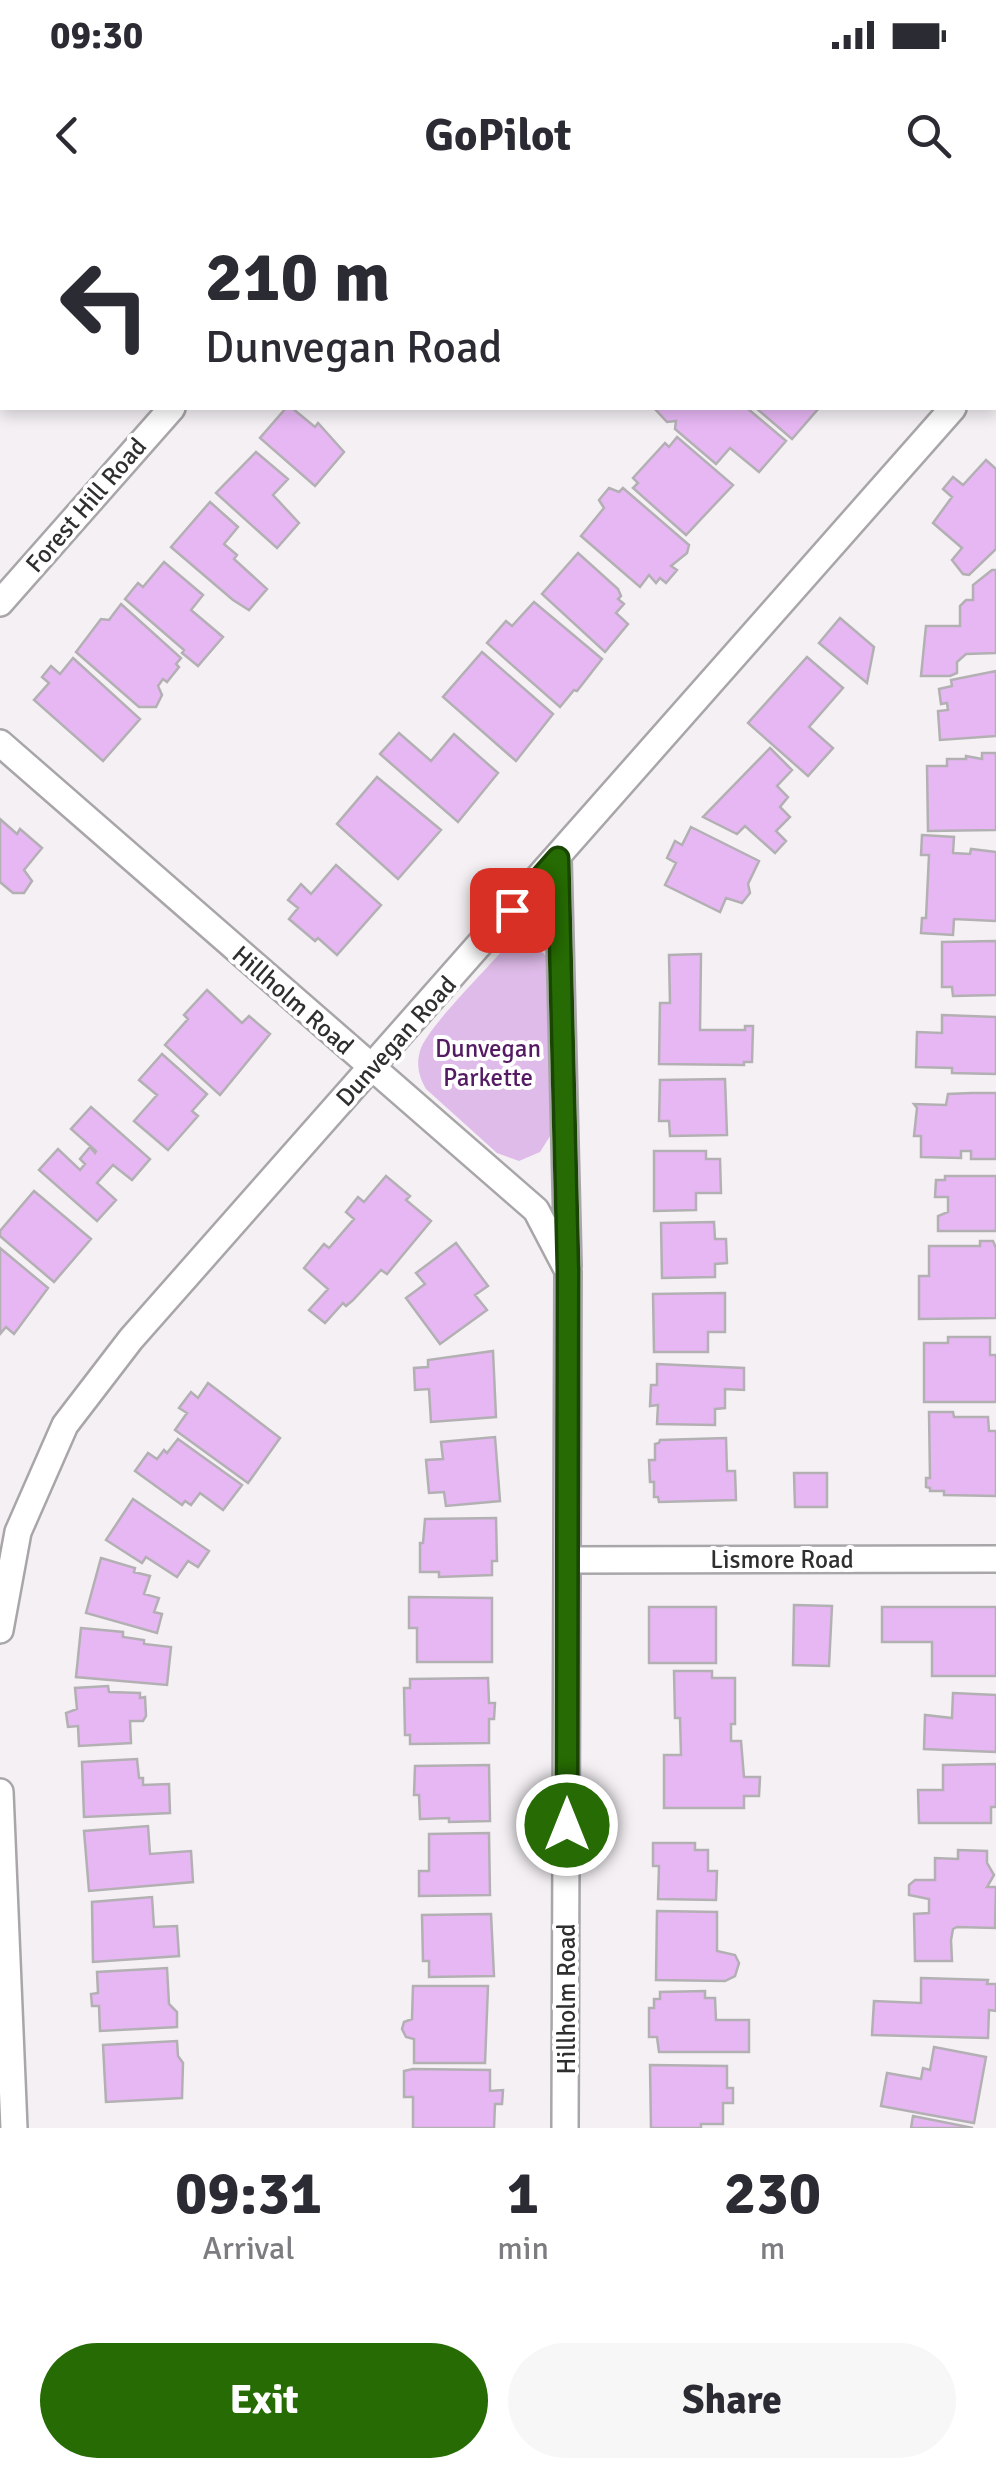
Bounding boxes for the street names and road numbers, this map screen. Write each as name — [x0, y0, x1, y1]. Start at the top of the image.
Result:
street label: Forest Hill Road — [19, 431, 153, 579]
street label: Hillholm Road — [226, 939, 360, 1061]
street label: Dunvegan Road — [329, 969, 463, 1113]
street label: Lismore Road — [710, 1544, 854, 1575]
street label: Hillholm Road — [551, 1924, 582, 2074]

